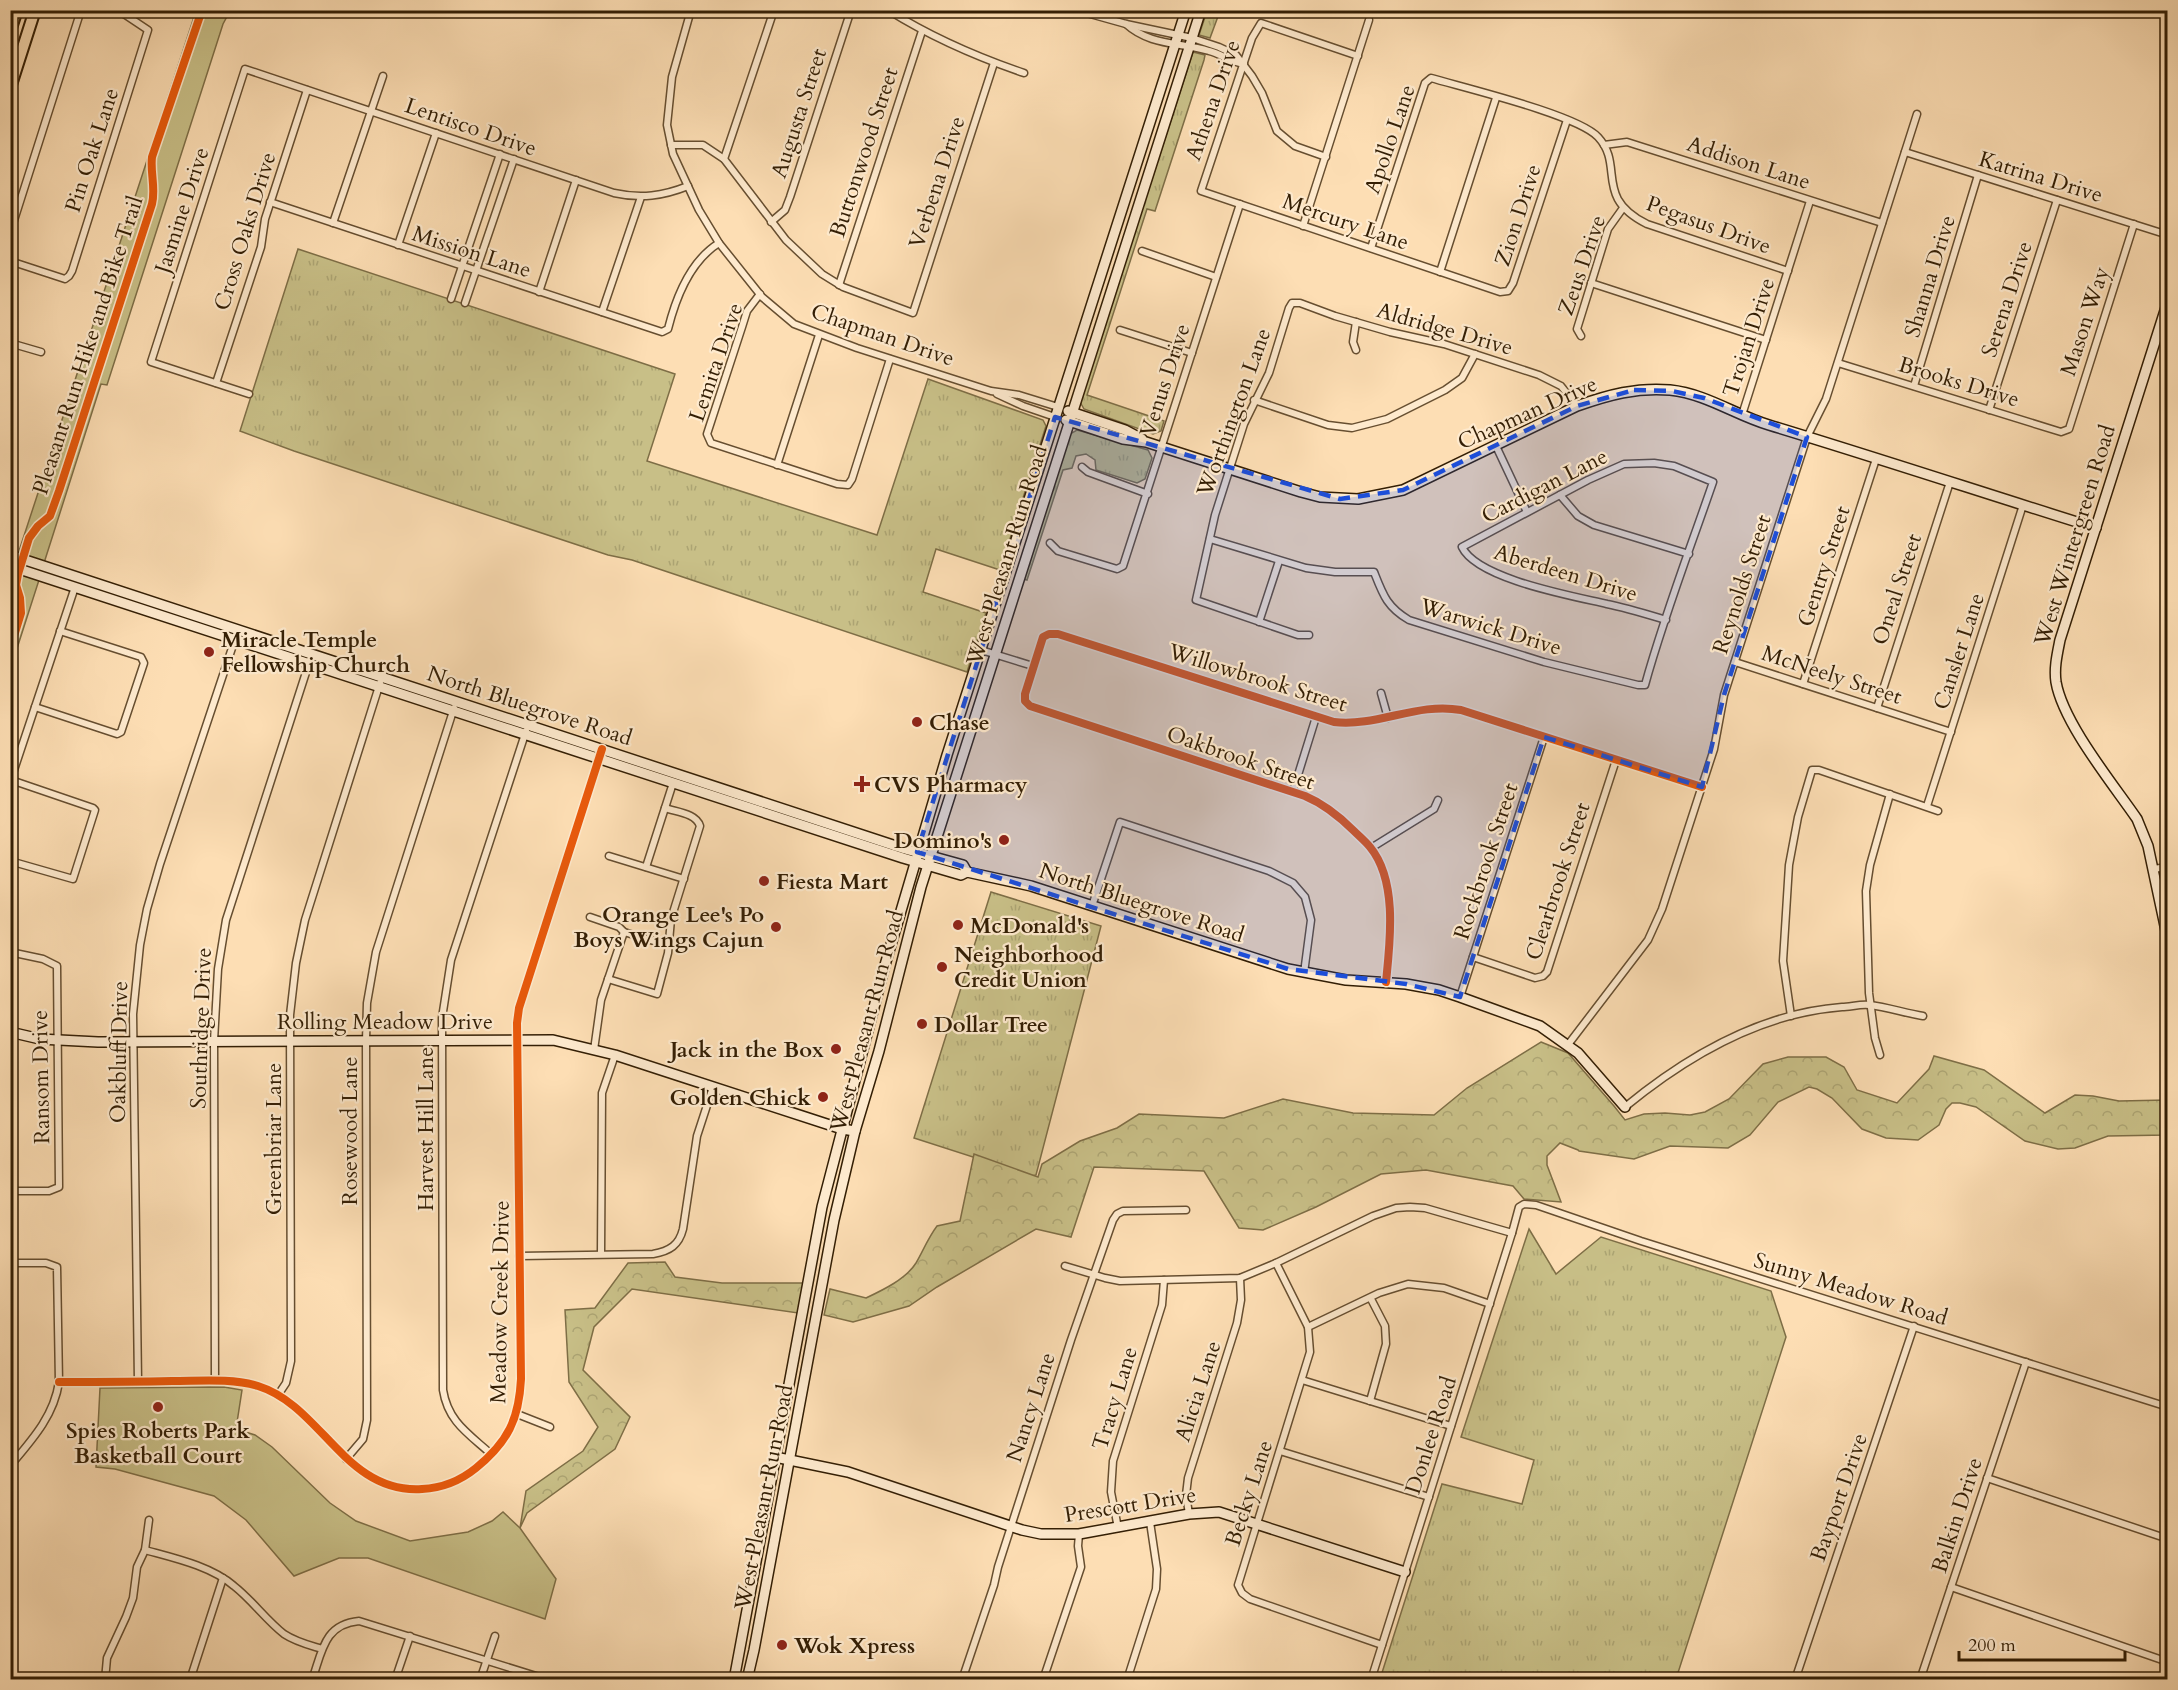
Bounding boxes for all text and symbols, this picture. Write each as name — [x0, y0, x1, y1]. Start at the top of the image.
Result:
street label: Athena Drive — [1178, 36, 1248, 165]
street label: Augusta Street — [764, 45, 834, 182]
street label: Buttonwood Street — [822, 63, 906, 241]
street label: Apollo Lane — [1357, 81, 1423, 198]
street label: Pin Oak Lane — [58, 84, 126, 216]
street label: Lentisco Drive — [401, 90, 540, 163]
street label: Verbena Drive — [902, 112, 972, 252]
street label: Addison Lane — [1683, 129, 1814, 197]
street label: Jasmine Drive — [147, 144, 216, 280]
street label: Katrina Drive — [1975, 144, 2106, 210]
street label: Cross Oaks Drive — [207, 148, 283, 314]
street label: Zion Drive — [1487, 161, 1549, 270]
street label: Mercury Lane — [1279, 186, 1413, 258]
street label: Pegasus Drive — [1642, 188, 1775, 261]
street label: Pleasant Run Hike and Bike Trail — [25, 192, 151, 498]
street label: Zeus Drive — [1551, 211, 1613, 319]
street label: Shanna Drive — [1897, 212, 1963, 341]
street label: Mission Lane — [408, 219, 535, 285]
street label: Serena Drive — [1974, 238, 2040, 361]
street label: Mason Way — [2053, 262, 2117, 380]
street label: Trojan Drive — [1716, 274, 1782, 401]
street label: Aldridge Drive — [1373, 295, 1516, 363]
street label: Chapman Drive — [807, 296, 958, 374]
street label: Lemita Drive — [682, 299, 750, 426]
street label: Venus Drive — [1133, 320, 1197, 441]
street label: Worthington Lane — [1189, 324, 1278, 501]
street label: Brooks Drive — [1895, 349, 2023, 415]
street label: Chapman Drive — [1453, 369, 1602, 457]
street label: West Wintergreen Road — [2027, 421, 2123, 650]
street label: West Pleasant Run Road — [959, 441, 1055, 670]
street label: Cardigan Lane — [1476, 441, 1613, 531]
street label: Gentry Street — [1790, 502, 1858, 631]
street label: Reynolds Street — [1705, 511, 1779, 658]
street label: Oneal Street — [1865, 530, 1929, 649]
street label: Aberdeen Drive — [1490, 537, 1641, 609]
street label: Cansler Lane — [1926, 589, 1992, 713]
street label: Warwick Drive — [1415, 591, 1565, 663]
place label: Miracle Temple Fellowship Church — [221, 625, 410, 680]
street label: Willowbrook Street — [1164, 636, 1351, 719]
street label: McNeely Street — [1758, 638, 1906, 712]
marker: Miracle Temple Fellowship Church — [202, 645, 216, 659]
street label: North Bluegrove Road — [423, 659, 636, 753]
place label: Chase — [929, 708, 990, 738]
marker: Chase — [910, 715, 924, 729]
street label: Oakbrook Street — [1163, 719, 1319, 797]
place label: CVS Pharmacy — [874, 770, 1028, 800]
marker: CVS Pharmacy — [855, 777, 869, 791]
street label: Rockbrook Street — [1446, 779, 1525, 944]
street label: Clearbrook Street — [1518, 799, 1598, 964]
place label: Domino's — [894, 826, 992, 856]
marker: Domino's — [997, 833, 1011, 847]
street label: North Bluegrove Road — [1035, 856, 1248, 950]
place label: Fiesta Mart — [776, 867, 888, 897]
marker: Fiesta Mart — [757, 874, 771, 888]
place label: Orange Lee's Po Boys Wings Cajun — [574, 900, 764, 955]
street label: West Pleasant Run Road — [823, 907, 911, 1137]
place label: McDonald's — [970, 911, 1089, 941]
marker: McDonald's — [951, 918, 965, 932]
marker: Orange Lee's Po Boys Wings Cajun — [769, 920, 783, 934]
place label: Neighborhood Credit Union — [954, 940, 1104, 995]
street label: Southridge Drive — [183, 947, 219, 1109]
marker: Neighborhood Credit Union — [935, 960, 949, 974]
street label: Oakbluff Drive — [103, 981, 135, 1123]
street label: Rolling Meadow Drive — [277, 1007, 493, 1037]
street label: Ransom Drive — [25, 1010, 57, 1144]
place label: Dollar Tree — [934, 1010, 1048, 1040]
marker: Dollar Tree — [915, 1017, 929, 1031]
place label: Jack in the Box — [667, 1035, 824, 1065]
marker: Jack in the Box — [829, 1042, 843, 1056]
street label: Harvest Hill Lane — [411, 1047, 441, 1211]
street label: Rosewood Lane — [335, 1057, 365, 1205]
street label: Greenbriar Lane — [259, 1063, 289, 1215]
place label: Golden Chick — [669, 1083, 811, 1113]
marker: Golden Chick — [816, 1090, 830, 1104]
street label: Meadow Creek Drive — [483, 1200, 517, 1404]
street label: Sunny Meadow Road — [1750, 1245, 1952, 1333]
street label: Alicia Lane — [1168, 1337, 1228, 1446]
street label: Tracy Lane — [1085, 1343, 1145, 1454]
street label: Nancy Lane — [999, 1349, 1063, 1466]
street label: Donlee Road — [1398, 1372, 1464, 1498]
street label: West Pleasant Run Road — [727, 1382, 801, 1613]
marker: Spies Roberts Park Basketball Court — [151, 1400, 165, 1414]
place label: Spies Roberts Park Basketball Court — [66, 1416, 250, 1471]
street label: Bayport Drive — [1803, 1429, 1875, 1565]
street label: Becky Lane — [1218, 1437, 1280, 1550]
street label: Balkin Drive — [1924, 1454, 1990, 1577]
street label: Prescott Drive — [1062, 1480, 1198, 1530]
scale bar — [1959, 1624, 2126, 1662]
place label: Wok Xpress — [793, 1631, 915, 1661]
text: 200 m — [1968, 1633, 2016, 1658]
marker: Wok Xpress — [775, 1638, 789, 1652]

